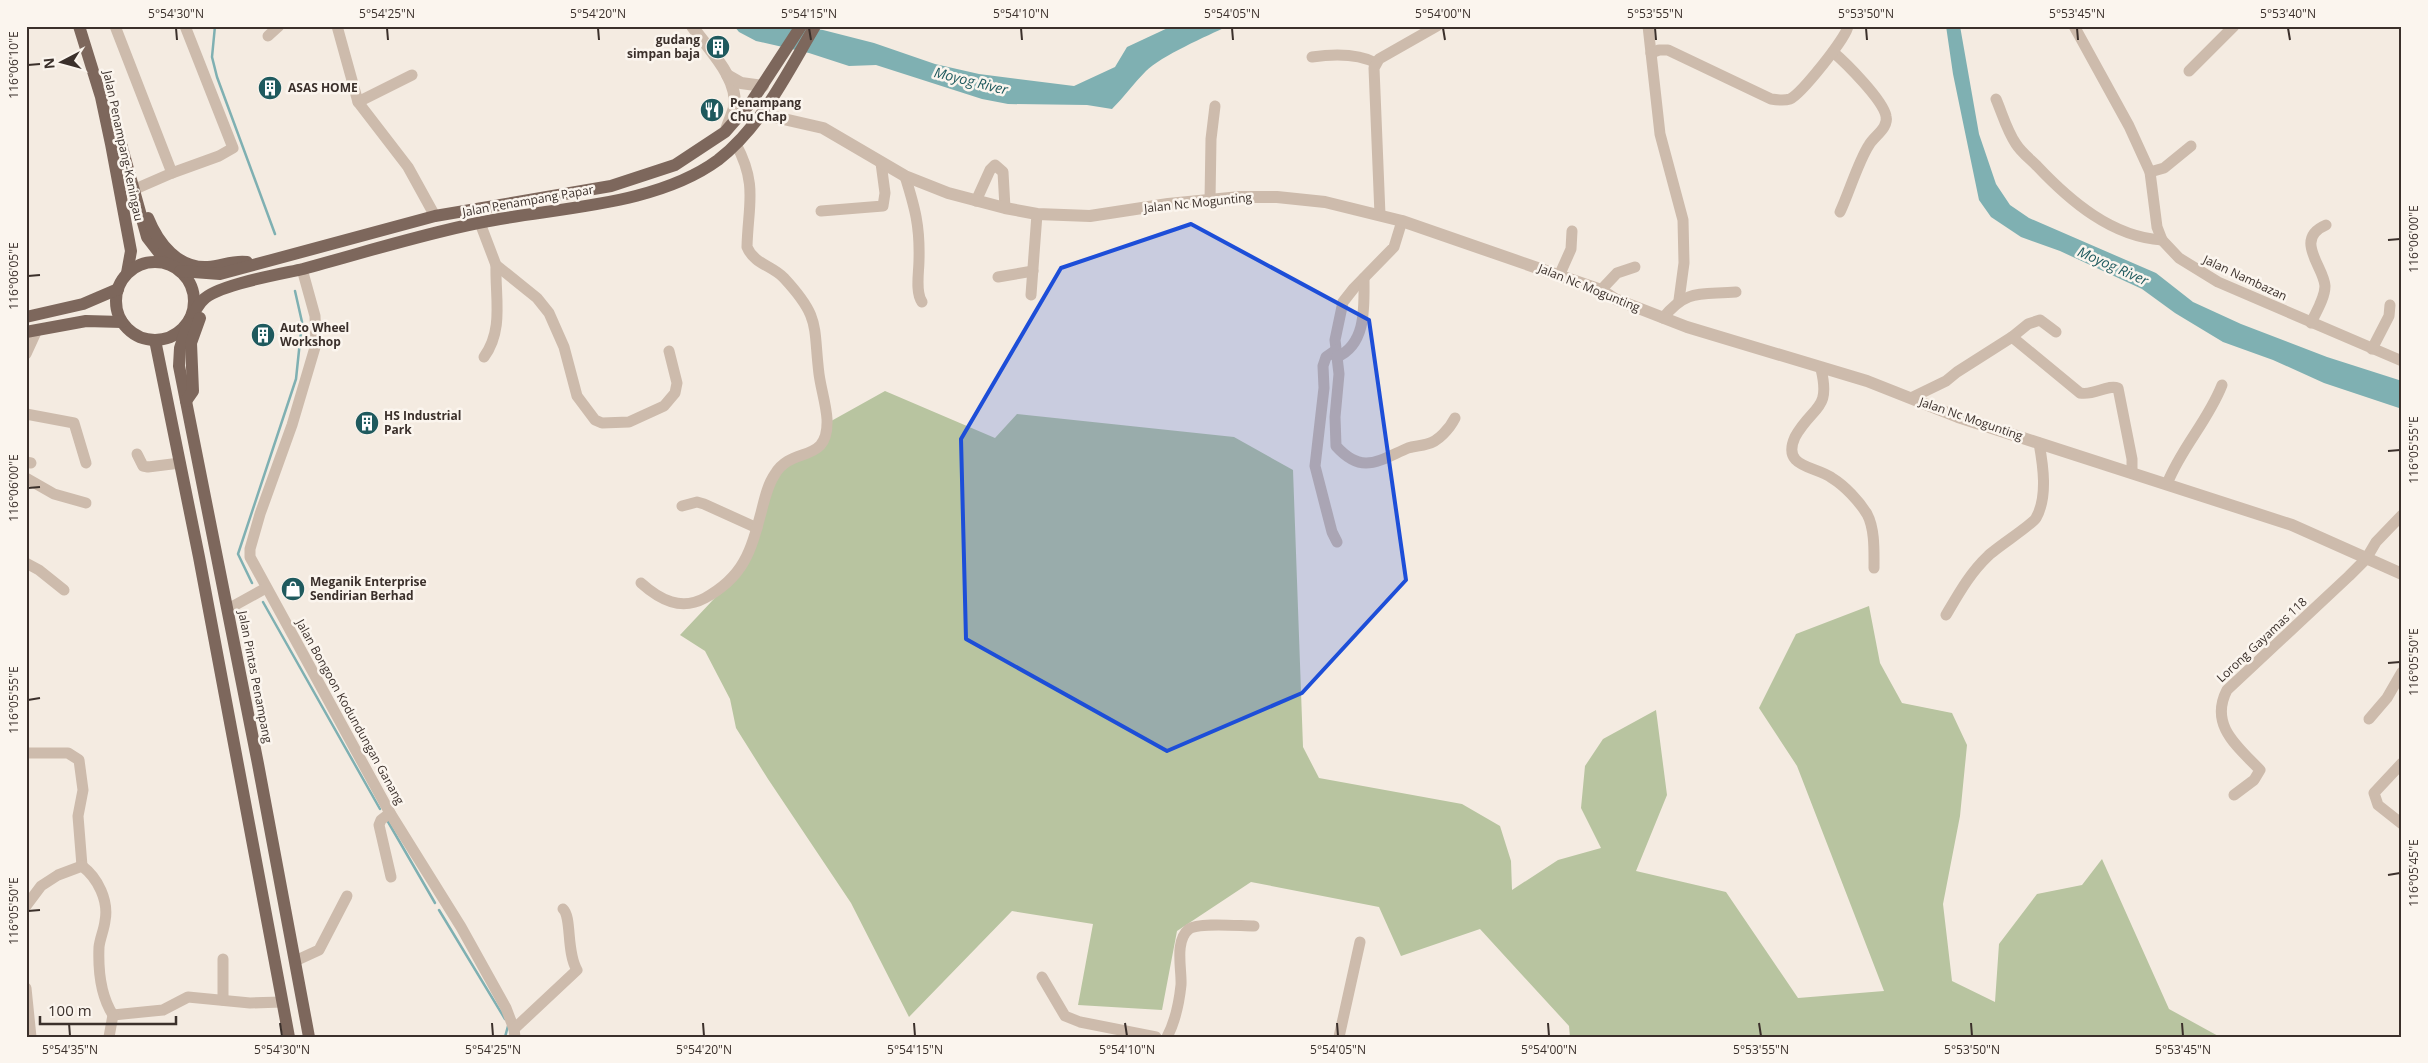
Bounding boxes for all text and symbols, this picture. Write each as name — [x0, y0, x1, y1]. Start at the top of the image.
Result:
text: 5°54'30"N — [148, 5, 204, 22]
text: 5°54'25"N — [359, 5, 415, 22]
text: 5°54'20"N — [570, 5, 626, 22]
text: 5°54'15"N — [781, 5, 837, 22]
text: 5°54'10"N — [993, 5, 1049, 22]
text: 5°54'05"N — [1204, 5, 1260, 22]
text: 5°54'00"N — [1415, 5, 1471, 22]
text: 5°53'55"N — [1627, 5, 1683, 22]
text: 5°53'50"N — [1838, 5, 1894, 22]
text: 5°53'45"N — [2049, 5, 2105, 22]
text: 5°53'40"N — [2260, 5, 2316, 22]
text: 116°06'10"E — [5, 31, 22, 99]
place label: gudang simpan baja — [627, 31, 700, 62]
building icon: gudang simpan baja — [705, 34, 731, 60]
north arrow — [38, 38, 88, 88]
text: N — [39, 57, 59, 70]
water label: Moyog River — [932, 62, 1010, 99]
street label: Jalan Penampang-Keningau — [99, 68, 148, 223]
building icon: ASAS HOME — [257, 75, 283, 101]
place label: ASAS HOME — [288, 79, 358, 96]
place label: Penampang Chu Chap — [730, 94, 801, 125]
restaurant icon: Penampang Chu Chap — [699, 97, 725, 123]
street label: Jalan Penampang Papar — [460, 181, 595, 221]
street label: Jalan Nc Mogunting — [1142, 188, 1253, 217]
text: 116°06'00"E — [2405, 205, 2422, 273]
text: 116°06'05"E — [5, 242, 22, 310]
water label: Moyog River — [2075, 242, 2152, 290]
street label: Jalan Nambazan — [2200, 250, 2290, 304]
street label: Jalan Nc Mogunting — [1535, 259, 1643, 316]
place label: Auto Wheel Workshop — [280, 319, 349, 350]
building icon: Auto Wheel Workshop — [250, 322, 276, 348]
street label: Jalan Nc Mogunting — [1916, 393, 2026, 444]
place label: HS Industrial Park — [384, 407, 461, 438]
building icon: HS Industrial Park — [354, 410, 380, 436]
text: 116°05'55"E — [2405, 416, 2422, 484]
text: 116°06'00"E — [5, 454, 22, 522]
place label: Meganik Enterprise Sendirian Berhad — [310, 573, 427, 604]
shop icon: Meganik Enterprise Sendirian Berhad — [280, 576, 306, 602]
street label: Lorong Gayamas 118 — [2213, 593, 2311, 686]
street label: Jalan Pintas Penampang — [234, 608, 277, 745]
street label: Jalan Bongoon Kodundungan Ganang — [292, 615, 409, 808]
text: 116°05'50"E — [2405, 628, 2422, 696]
text: 116°05'55"E — [5, 666, 22, 734]
text: 116°05'45"E — [2405, 839, 2422, 907]
text: 116°05'50"E — [5, 877, 22, 945]
scale bar — [40, 993, 176, 1025]
text: 100 m — [48, 1000, 92, 1020]
text: 5°54'35"N — [42, 1041, 98, 1058]
text: 5°54'30"N — [254, 1041, 310, 1058]
text: 5°54'25"N — [465, 1041, 521, 1058]
text: 5°54'20"N — [676, 1041, 732, 1058]
text: 5°54'15"N — [887, 1041, 943, 1058]
text: 5°54'10"N — [1099, 1041, 1155, 1058]
text: 5°54'05"N — [1310, 1041, 1366, 1058]
text: 5°54'00"N — [1521, 1041, 1577, 1058]
text: 5°53'55"N — [1733, 1041, 1789, 1058]
text: 5°53'50"N — [1944, 1041, 2000, 1058]
text: 5°53'45"N — [2155, 1041, 2211, 1058]

